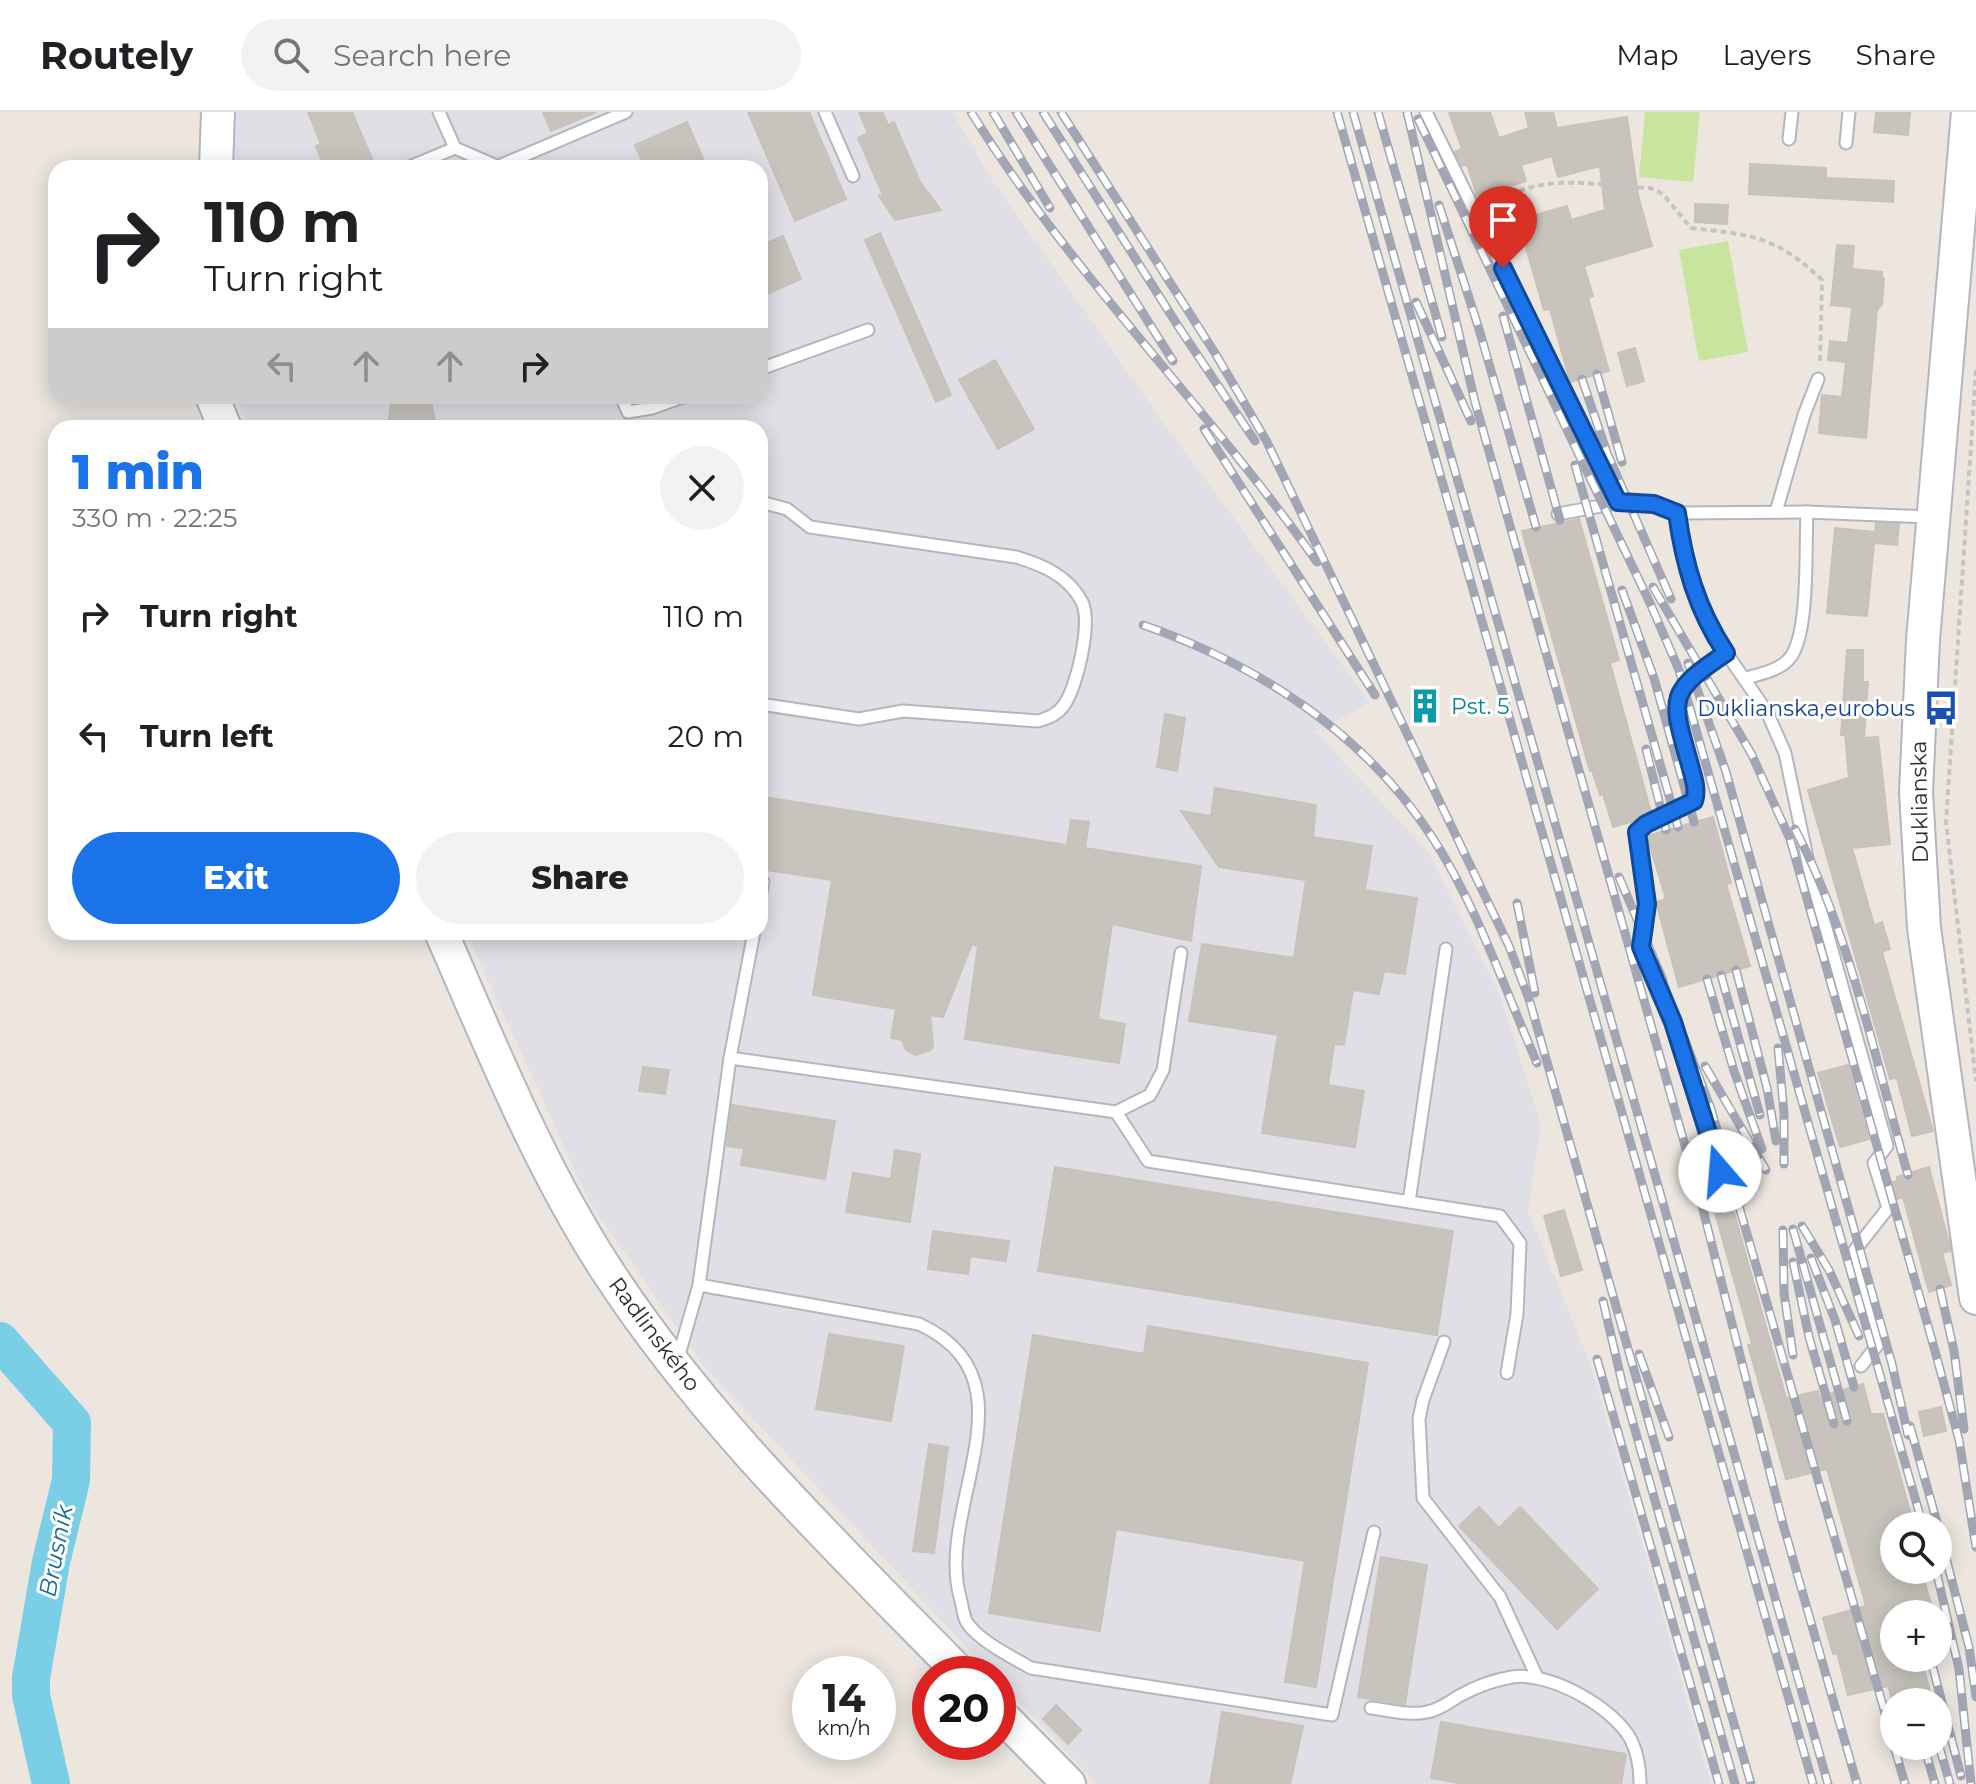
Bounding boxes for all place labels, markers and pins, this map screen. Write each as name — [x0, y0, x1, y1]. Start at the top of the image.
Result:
pin — [1469, 186, 1537, 268]
building icon: Pst. 5 — [1406, 687, 1444, 725]
bus stop icon: Duklianska,eurobus — [1922, 689, 1960, 727]
place label: Pst. 5 — [1451, 693, 1510, 720]
place label: Duklianska,eurobus — [1697, 695, 1915, 722]

